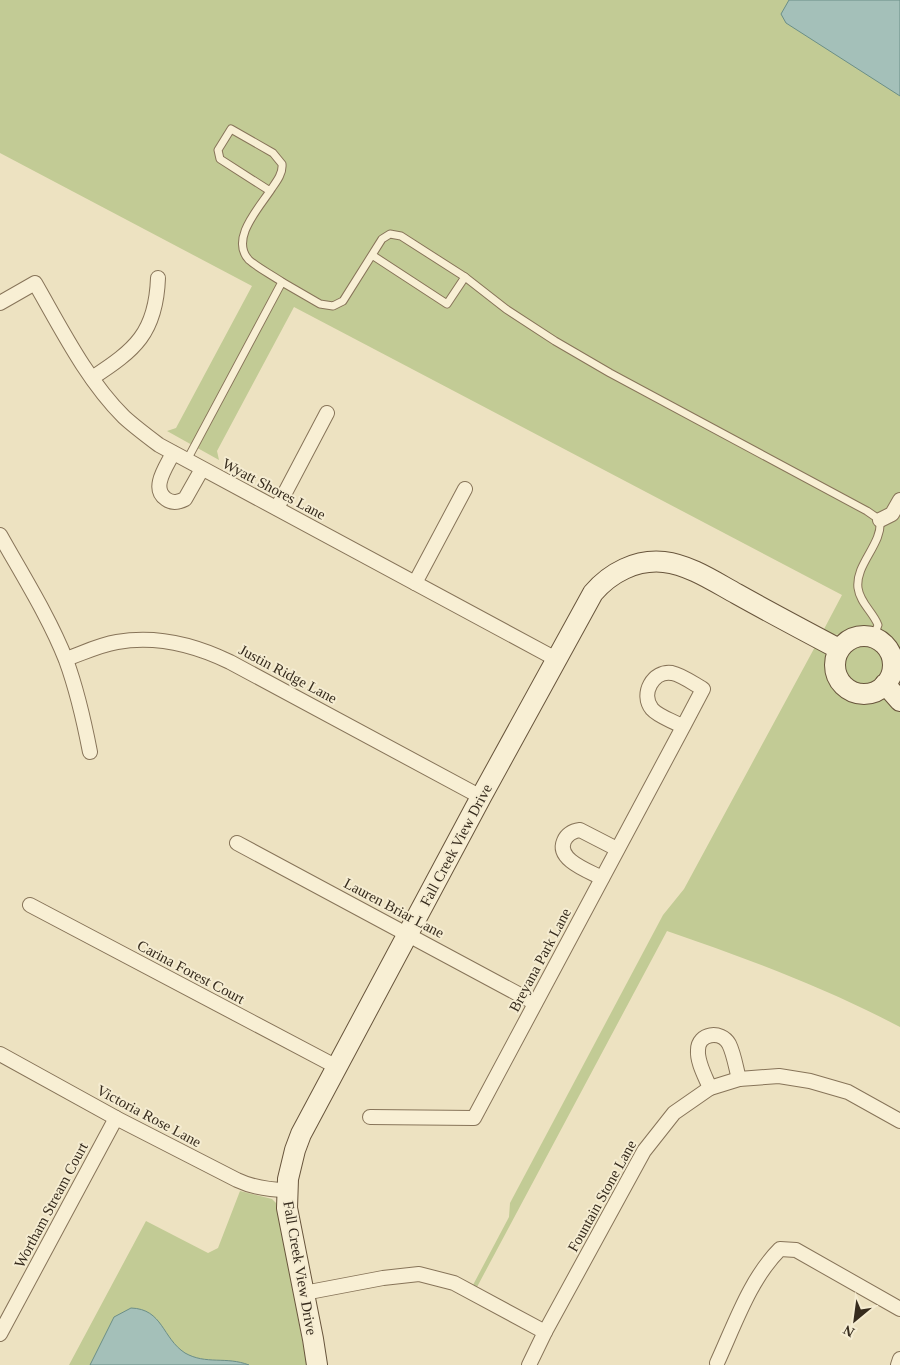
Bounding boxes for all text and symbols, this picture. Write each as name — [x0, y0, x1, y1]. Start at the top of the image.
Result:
street label: Wyatt Shores Lane — [220, 455, 328, 523]
street label: Justin Ridge Lane — [236, 642, 340, 707]
street label: Fall Creek View Drive — [417, 781, 495, 909]
street label: Lauren Briar Lane — [341, 875, 447, 941]
street label: Breyana Park Lane — [506, 905, 574, 1015]
street label: Carina Forest Court — [135, 937, 248, 1007]
street label: Victoria Rose Lane — [94, 1082, 204, 1150]
street label: Fountain Stone Lane — [565, 1137, 639, 1255]
street label: Wortham Stream Court — [11, 1139, 91, 1270]
street label: Fall Creek View Drive — [280, 1200, 320, 1337]
north arrow — [830, 1295, 880, 1345]
text: N — [841, 1322, 857, 1340]

